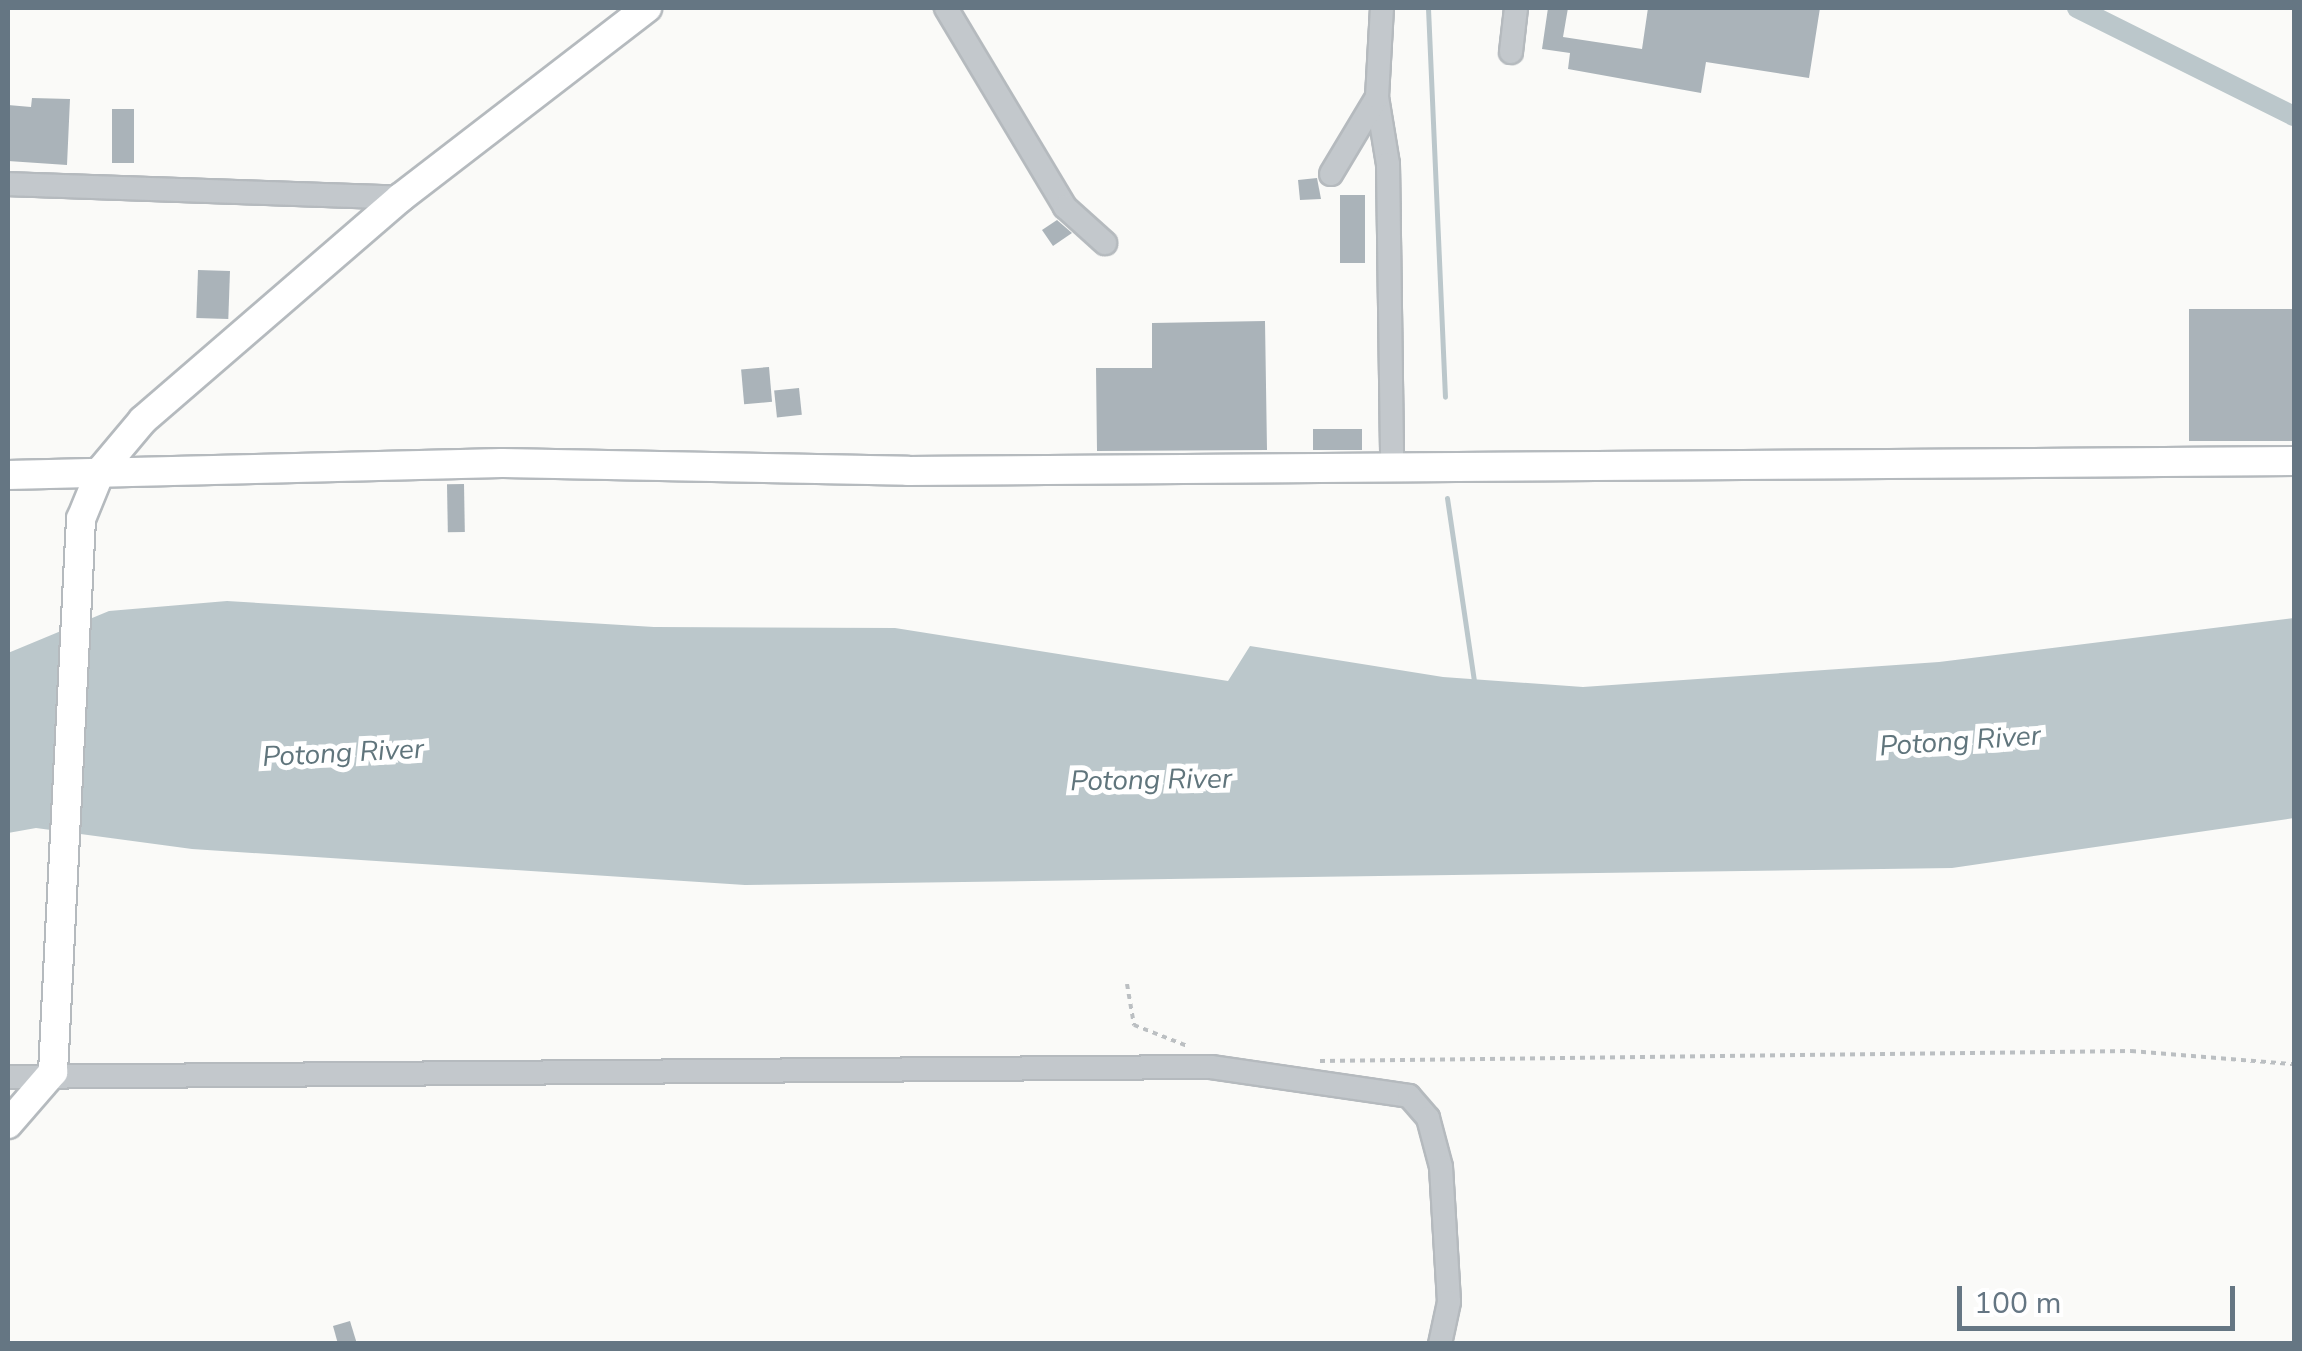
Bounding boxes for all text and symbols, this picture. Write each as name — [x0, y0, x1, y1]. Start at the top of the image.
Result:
water label: Potong River — [1878, 719, 2042, 763]
water label: Potong River — [261, 732, 425, 774]
water label: Potong River — [1070, 762, 1232, 798]
scale bar — [1962, 1266, 2240, 1328]
text: 100 m — [1974, 1283, 2061, 1324]

